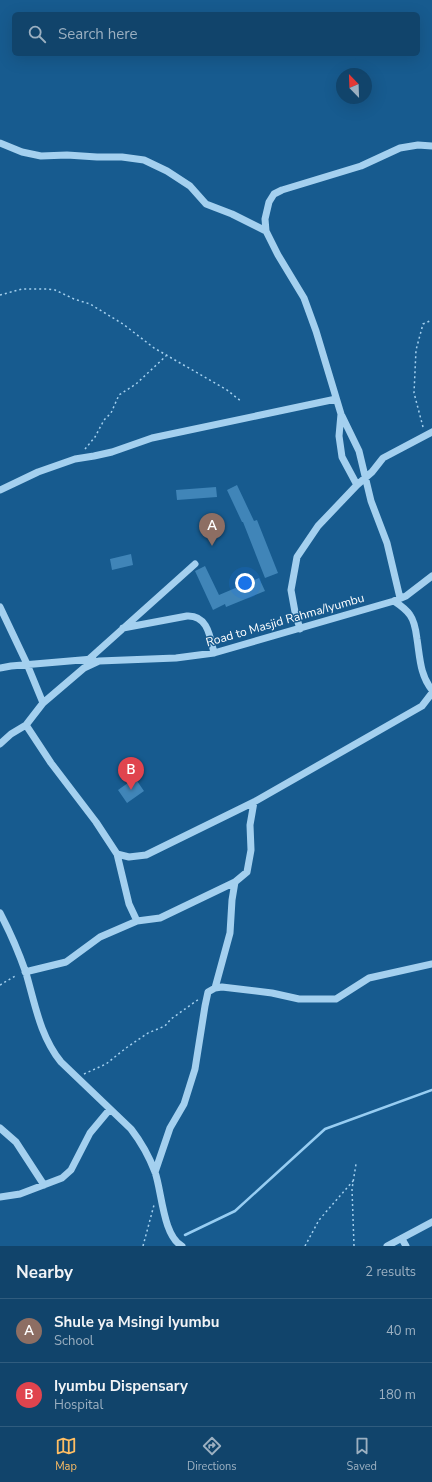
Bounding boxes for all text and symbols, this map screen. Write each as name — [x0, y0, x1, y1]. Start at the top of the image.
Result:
search box — [12, 12, 420, 56]
icon: search — [26, 23, 48, 45]
text: Search here — [58, 24, 138, 44]
north arrow — [336, 68, 372, 104]
pin: A — [199, 513, 225, 546]
your location — [235, 573, 255, 593]
street label: Road to Masjid Rahma/Iyumbu — [204, 590, 366, 650]
pin: B — [118, 757, 144, 790]
text: Nearby — [16, 1261, 73, 1284]
text: 2 results — [365, 1263, 416, 1281]
text: Shule ya Msingi Iyumbu — [54, 1312, 219, 1332]
text: A — [24, 1322, 34, 1340]
text: 40 m — [386, 1322, 416, 1340]
text: School — [54, 1332, 94, 1350]
text: Iyumbu Dispensary — [54, 1376, 188, 1396]
text: B — [25, 1386, 33, 1404]
text: 180 m — [378, 1386, 416, 1404]
text: Hospital — [54, 1396, 103, 1414]
tab: Map — [55, 1435, 77, 1474]
tab: Directions — [187, 1435, 237, 1474]
tab: Saved — [347, 1435, 377, 1474]

